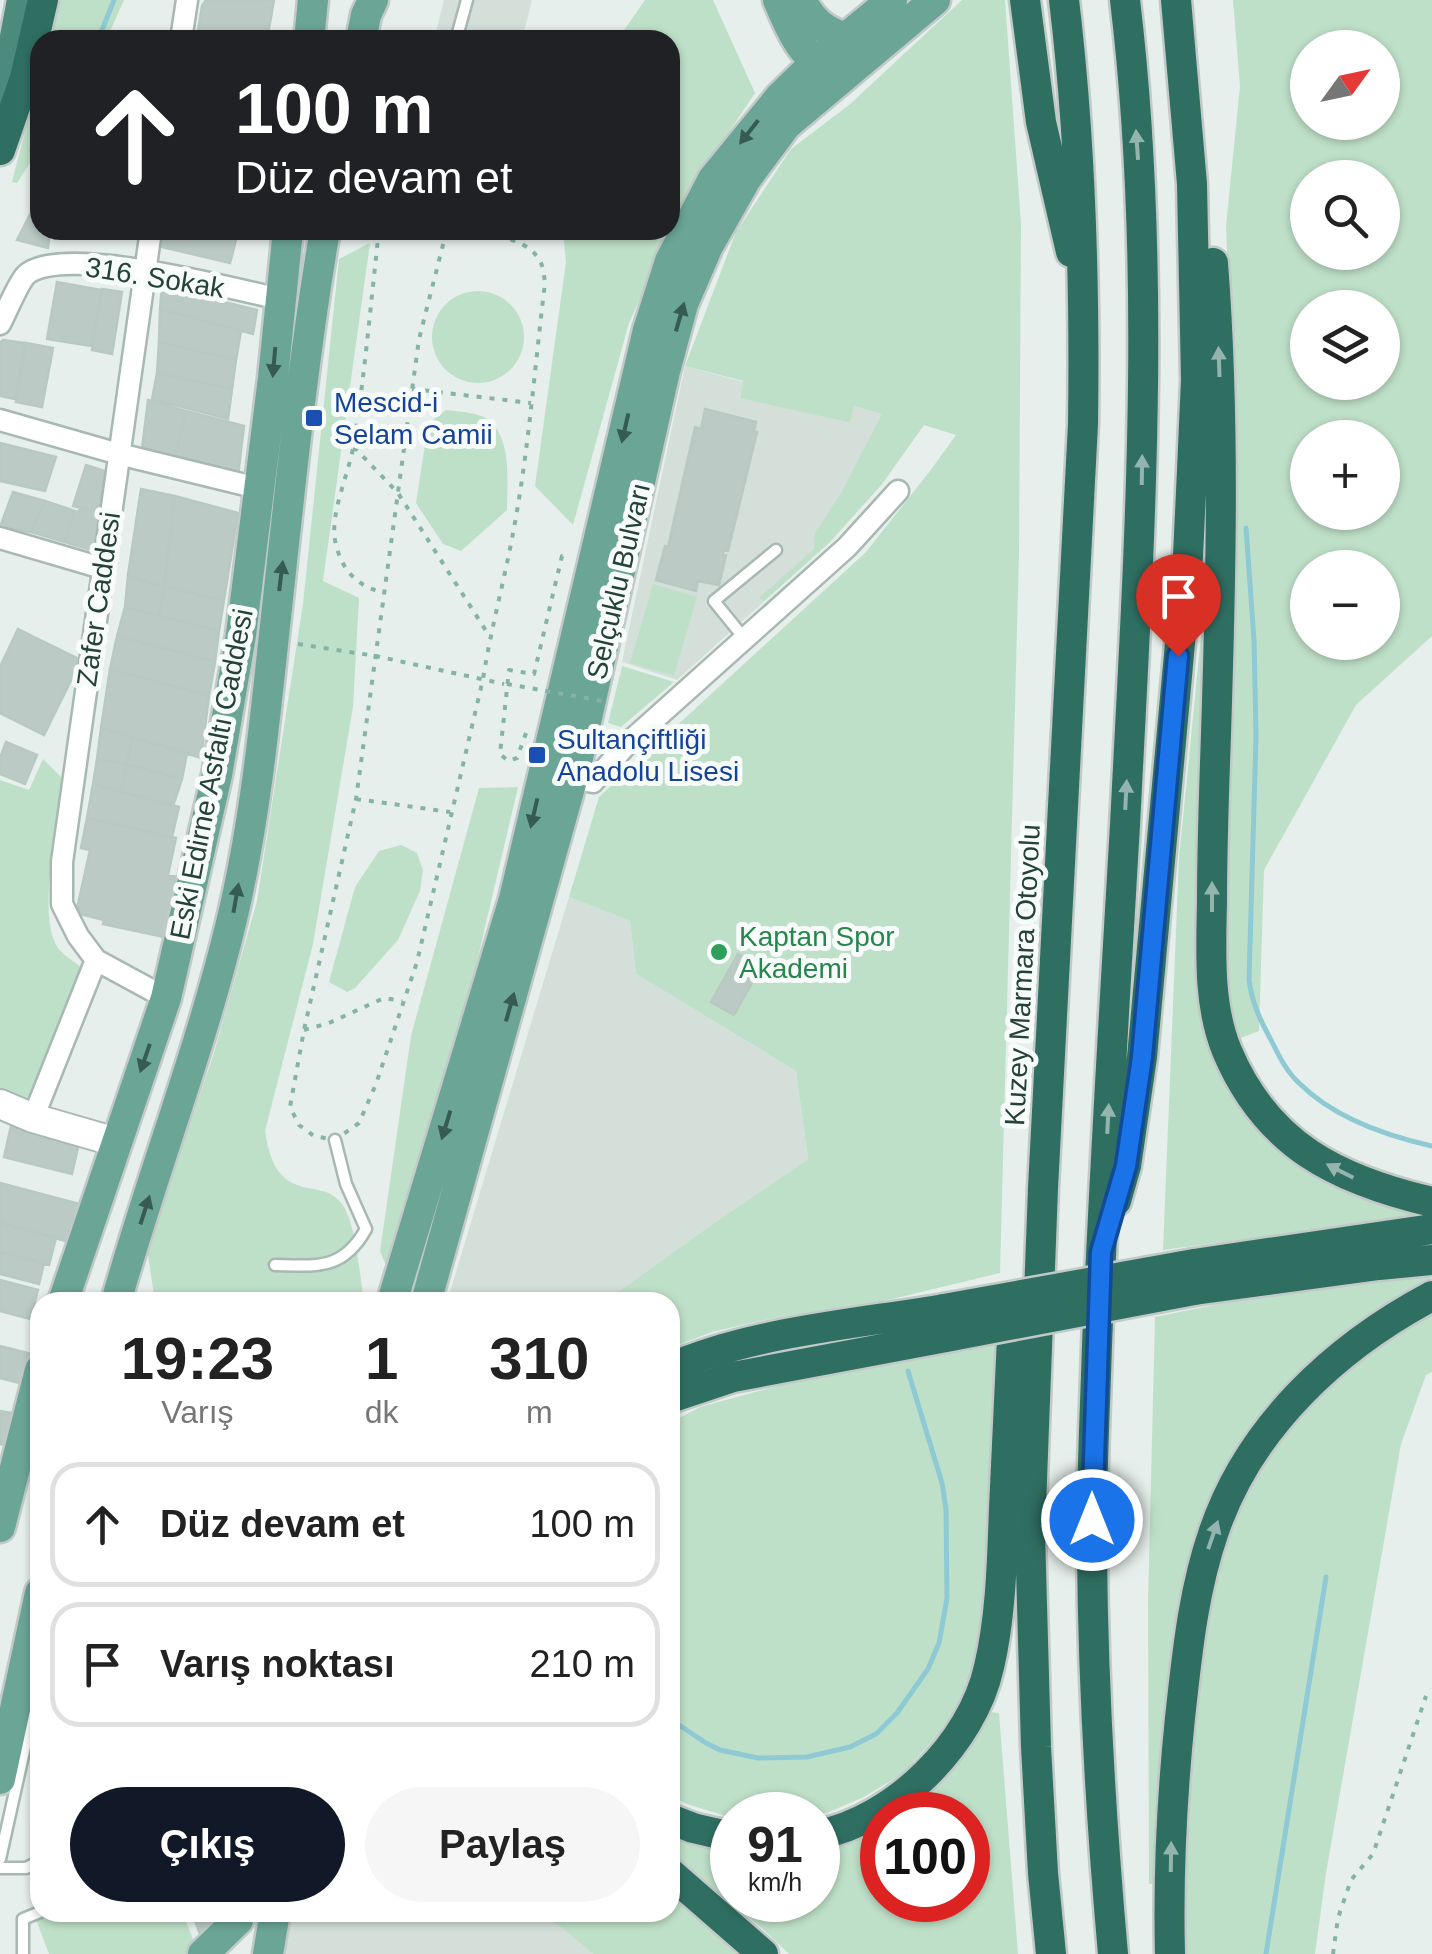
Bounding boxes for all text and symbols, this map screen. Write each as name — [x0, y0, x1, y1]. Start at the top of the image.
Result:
north arrow — [1290, 30, 1400, 140]
map controls — [1290, 30, 1400, 660]
icon: ahead — [70, 70, 200, 200]
text: 100 m — [235, 70, 433, 148]
one-way arrow — [739, 119, 760, 145]
one-way arrow — [1129, 129, 1145, 161]
text: Düz devam et — [235, 152, 513, 203]
button: search — [1290, 160, 1400, 270]
street label: 316. Sokak — [83, 251, 228, 304]
button: layers — [1290, 290, 1400, 400]
one-way arrow — [672, 302, 688, 333]
one-way arrow — [266, 346, 282, 378]
one-way arrow — [1211, 346, 1227, 378]
place label: Mescid-i Selam Camii — [334, 387, 493, 450]
marker: Mescid-i Selam Camii — [303, 407, 325, 429]
one-way arrow — [617, 413, 632, 444]
button: + — [1290, 420, 1400, 530]
one-way arrow — [1134, 454, 1150, 486]
street label: Selçuklu Bulvarı — [581, 480, 656, 682]
street label: Zafer Caddesi — [71, 510, 126, 688]
button: − — [1290, 550, 1400, 660]
pin — [1136, 554, 1221, 657]
one-way arrow — [273, 560, 289, 591]
icon: arrive — [1151, 569, 1206, 624]
street label: Eski Edirne Asfaltı Caddesi — [164, 606, 259, 942]
place label: Sultançiftliği Anadolu Lisesi — [557, 724, 739, 787]
marker: Sultançiftliği Anadolu Lisesi — [526, 744, 548, 766]
one-way arrow — [1118, 778, 1134, 810]
one-way arrow — [526, 798, 541, 829]
street label: Kuzey Marmara Otoyolu — [999, 823, 1046, 1127]
one-way arrow — [229, 881, 244, 913]
one-way arrow — [1204, 881, 1220, 913]
place label: Kaptan Spor Akademi — [739, 921, 895, 984]
marker: Kaptan Spor Akademi — [708, 941, 730, 963]
one-way arrow — [503, 991, 518, 1021]
one-way arrow — [137, 1044, 152, 1074]
one-way arrow — [1100, 1103, 1116, 1135]
one-way arrow — [438, 1111, 453, 1141]
one-way arrow — [1325, 1163, 1354, 1180]
one-way arrow — [139, 1194, 154, 1224]
text: 19:23 — [121, 1325, 274, 1392]
text: 1 — [365, 1325, 398, 1392]
text: 310 — [489, 1325, 589, 1392]
text: Varış — [161, 1394, 234, 1430]
text: dk — [365, 1394, 399, 1430]
text: m — [526, 1394, 553, 1430]
position arrow — [1040, 1468, 1144, 1572]
icon: ahead — [75, 1497, 130, 1552]
text: Düz devam et — [160, 1503, 405, 1545]
text: 100 m — [529, 1503, 635, 1545]
one-way arrow — [1207, 1520, 1222, 1550]
icon: arrive — [75, 1637, 130, 1692]
text: Varış noktası — [160, 1643, 394, 1685]
text: 210 m — [529, 1643, 635, 1685]
button: Çıkış — [70, 1787, 345, 1902]
button: Paylaş — [365, 1787, 640, 1902]
speed limit sign: 100 — [860, 1792, 990, 1922]
text: 91 — [747, 1817, 803, 1873]
one-way arrow — [1163, 1840, 1179, 1872]
text: km/h — [748, 1868, 802, 1896]

